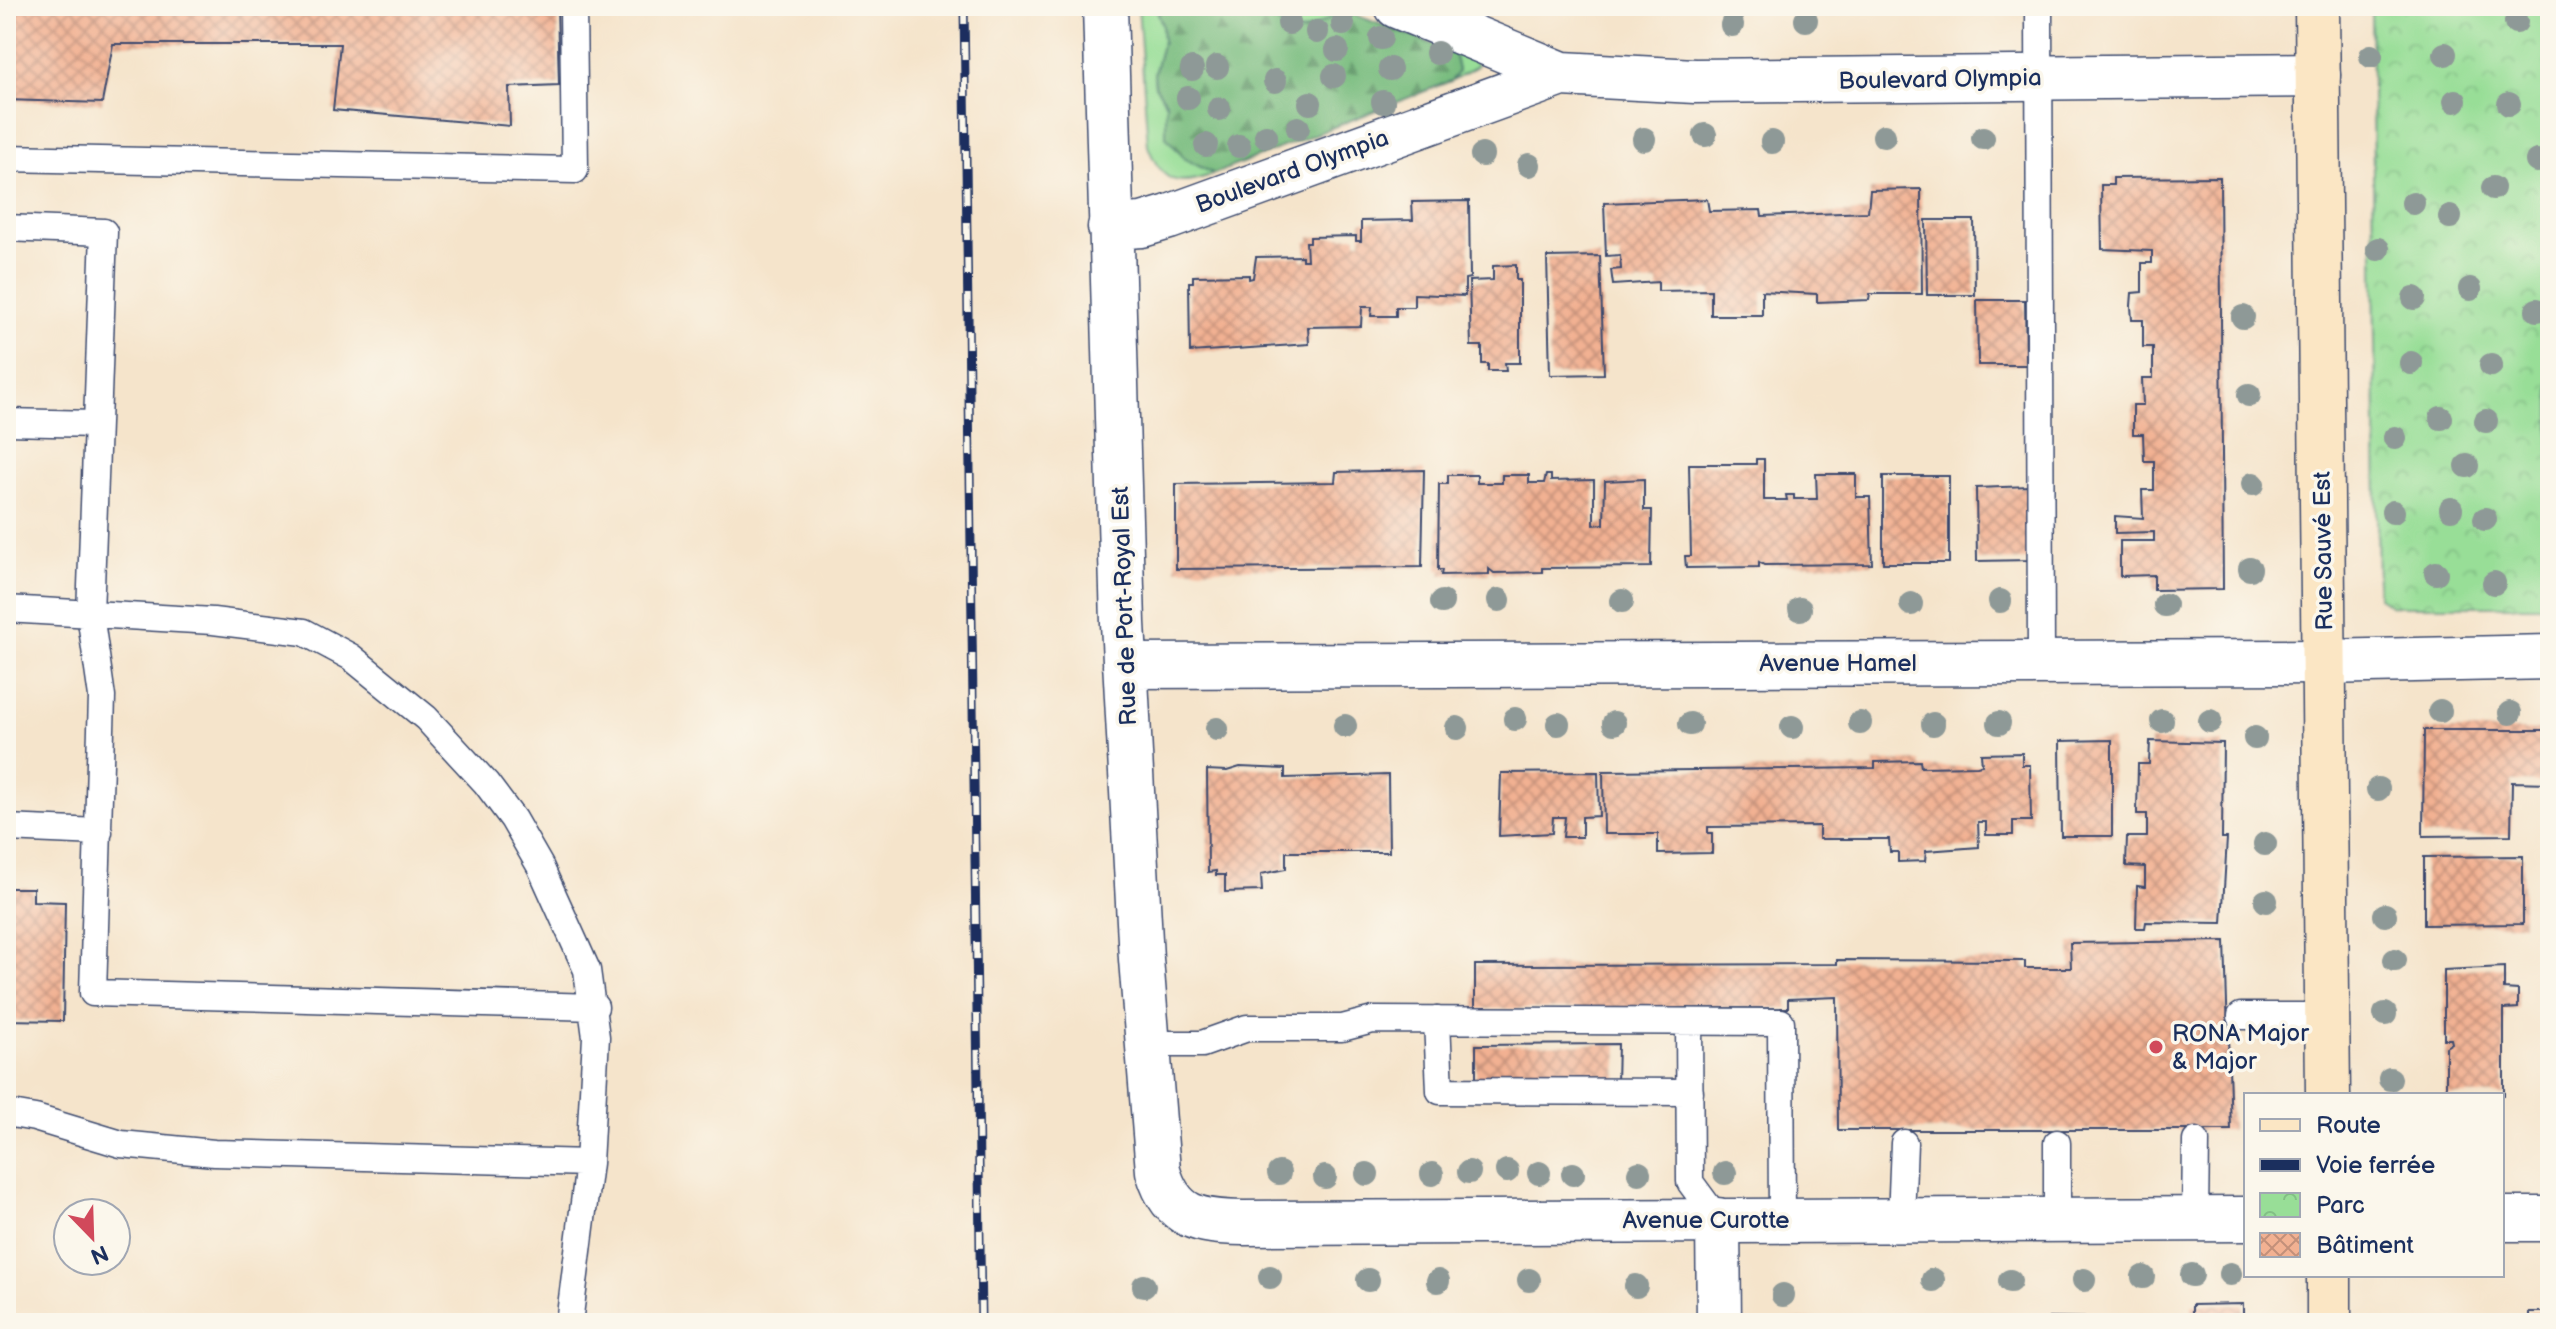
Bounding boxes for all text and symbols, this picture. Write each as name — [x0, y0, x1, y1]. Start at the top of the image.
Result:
street label: Boulevard Olympia — [1838, 63, 2042, 96]
street label: Boulevard Olympia — [1192, 123, 1393, 220]
street label: Rue Sauvé Est — [2308, 470, 2339, 631]
street label: Rue de Port-Royal Est — [1106, 485, 1143, 726]
street label: Avenue Hamel — [1759, 649, 1917, 678]
place label: RONA Major & Major — [2172, 1019, 2309, 1076]
marker: RONA Major & Major — [2147, 1038, 2165, 1056]
legend — [2244, 1093, 2504, 1277]
text: Route — [2316, 1111, 2381, 1140]
text: Voie ferrée — [2316, 1151, 2435, 1180]
text: Parc — [2316, 1191, 2365, 1220]
north arrow — [52, 1197, 132, 1277]
street label: Avenue Curotte — [1622, 1206, 1790, 1235]
text: Bâtiment — [2316, 1231, 2415, 1260]
text: N — [86, 1238, 112, 1270]

